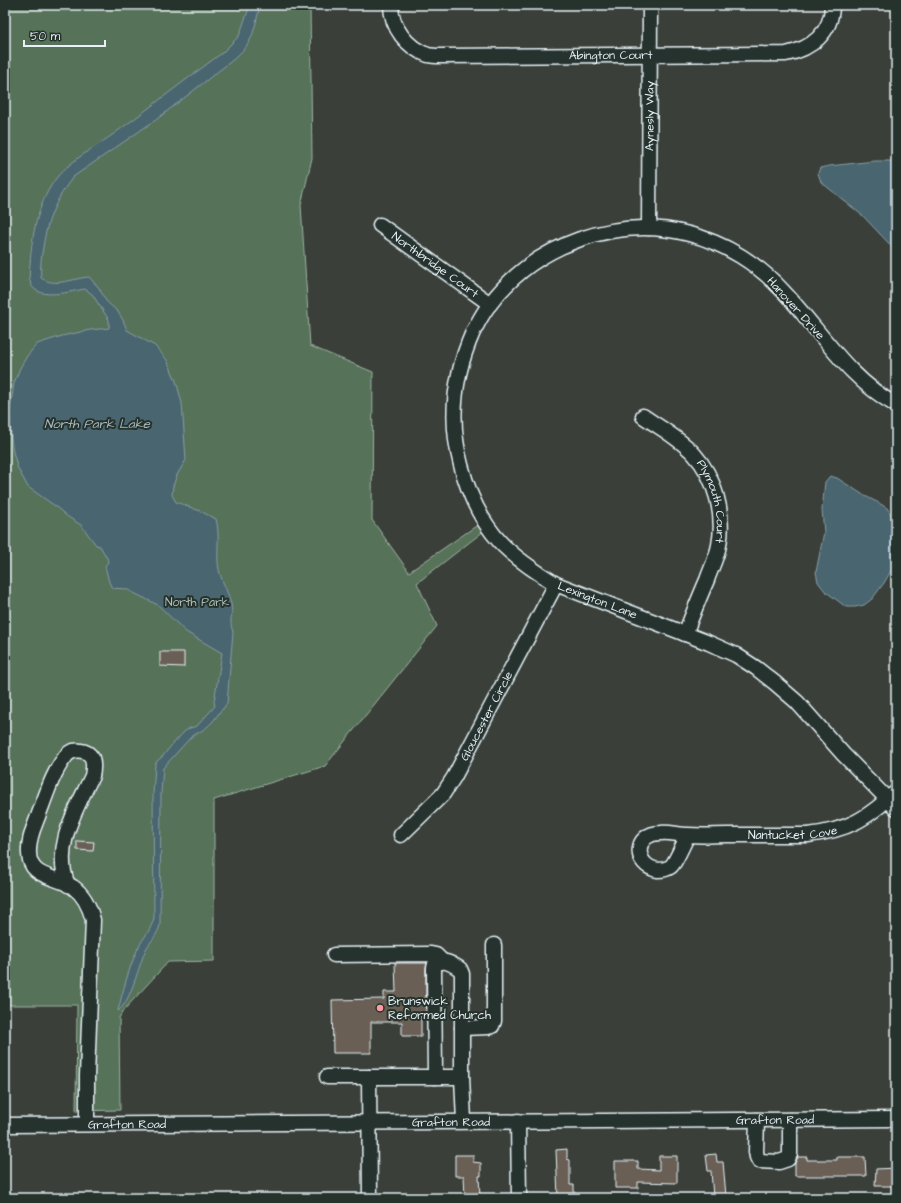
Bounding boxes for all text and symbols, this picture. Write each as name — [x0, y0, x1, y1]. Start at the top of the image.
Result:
scale bar — [24, 22, 105, 48]
text: 50 m — [30, 28, 61, 45]
street label: Abington Court — [569, 47, 653, 65]
street label: Aynesly Way — [641, 81, 660, 151]
street label: Northbridge Court — [388, 228, 482, 302]
street label: Hanover Drive — [763, 273, 829, 344]
water label: North Park Lake — [44, 415, 151, 433]
street label: Plymouth Court — [692, 456, 729, 544]
street label: Lexington Lane — [555, 578, 640, 624]
park label: North Park — [165, 594, 230, 611]
street label: Gloucester Circle — [456, 668, 518, 764]
street label: Nantucket Cove — [748, 822, 840, 844]
place label: Brunswick Reformed Church — [388, 993, 491, 1024]
marker: Brunswick Reformed Church — [375, 1003, 385, 1013]
street label: Grafton Road — [736, 1112, 814, 1129]
street label: Grafton Road — [412, 1114, 490, 1131]
street label: Grafton Road — [88, 1116, 166, 1133]

